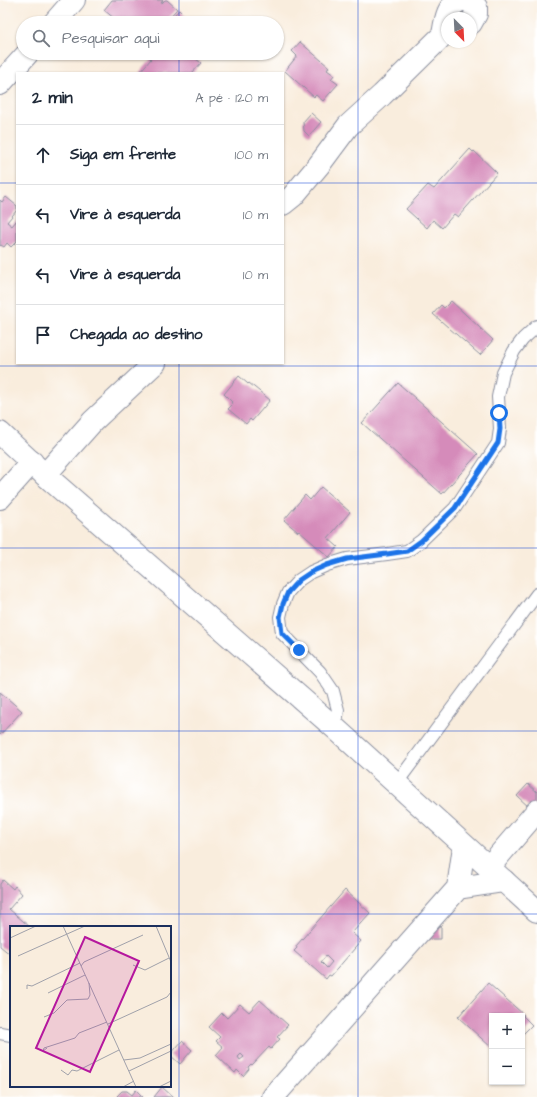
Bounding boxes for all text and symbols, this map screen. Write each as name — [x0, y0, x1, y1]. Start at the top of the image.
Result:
north arrow — [441, 12, 477, 48]
search box — [16, 16, 284, 60]
icon: search — [30, 27, 52, 49]
text: Pesquisar aqui — [62, 28, 159, 49]
text: 2 min — [32, 86, 73, 110]
text: A pé · 120 m — [195, 89, 268, 107]
icon: ahead — [32, 144, 54, 166]
text: Siga em frente — [70, 144, 176, 165]
text: 100 m — [235, 146, 268, 164]
icon: left — [32, 204, 54, 226]
text: Vire à esquerda — [70, 204, 180, 225]
text: 10 m — [243, 206, 268, 224]
icon: left — [32, 264, 54, 286]
text: Vire à esquerda — [70, 264, 180, 285]
text: 10 m — [243, 266, 268, 284]
icon: arrive — [32, 324, 54, 346]
text: Chegada ao destino — [70, 324, 203, 345]
route start — [490, 404, 508, 422]
route end — [290, 641, 308, 659]
inset map — [10, 926, 171, 1087]
map controls — [489, 1013, 525, 1085]
button: + — [489, 1013, 525, 1049]
button: − — [489, 1049, 525, 1085]

